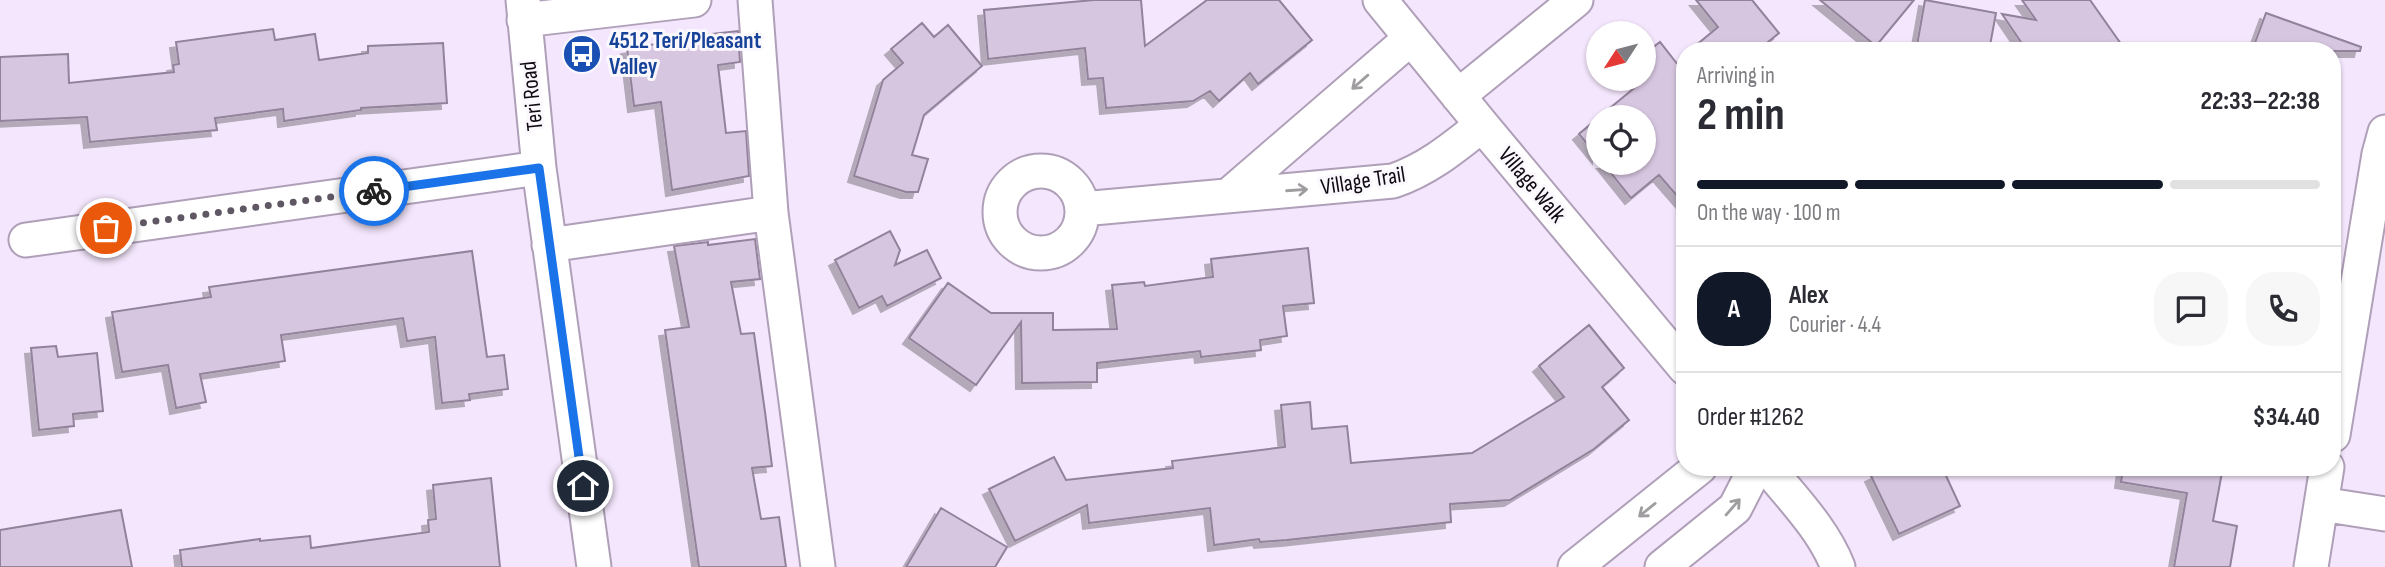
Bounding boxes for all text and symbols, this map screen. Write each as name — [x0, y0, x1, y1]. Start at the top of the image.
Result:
north arrow — [1586, 21, 1656, 91]
map controls — [1586, 21, 1656, 175]
place label: 4512 Teri/Pleasant Valley — [609, 27, 762, 81]
bus stop icon: 4512 Teri/Pleasant Valley — [561, 33, 603, 75]
street label: Teri Road — [514, 60, 550, 132]
text: Arriving in — [1697, 62, 1775, 90]
one-way arrow — [1351, 74, 1369, 90]
text: 22:33–22:38 — [2201, 86, 2320, 117]
text: 2 min — [1697, 88, 1785, 143]
button: locate — [1586, 105, 1656, 175]
street label: Village Walk — [1492, 141, 1572, 229]
courier — [339, 156, 409, 226]
street label: Village Trail — [1319, 160, 1407, 202]
icon: bike — [355, 172, 393, 210]
one-way arrow — [1285, 183, 1308, 196]
pin — [76, 198, 136, 258]
text: On the way · 100 m — [1697, 199, 1841, 227]
icon: bag — [87, 209, 125, 247]
button: chat — [2154, 272, 2228, 346]
button: phone — [2246, 272, 2320, 346]
text: Alex — [1789, 280, 1829, 311]
text: A — [1728, 294, 1740, 325]
text: Courier · 4.4 — [1789, 311, 1881, 339]
text: Order #1262 — [1697, 402, 1804, 433]
text: $34.40 — [2252, 402, 2320, 433]
pin — [553, 456, 613, 516]
icon: home — [564, 467, 602, 505]
one-way arrow — [1725, 499, 1741, 517]
one-way arrow — [1638, 502, 1657, 517]

